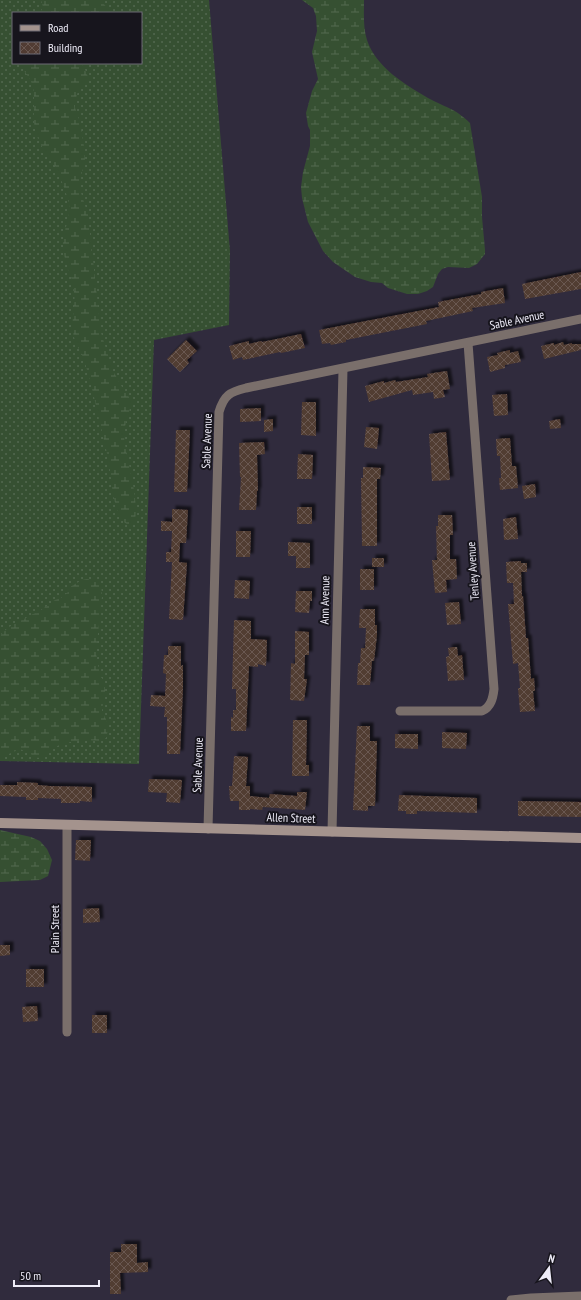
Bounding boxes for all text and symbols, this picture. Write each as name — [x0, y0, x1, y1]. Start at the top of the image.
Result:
legend — [12, 12, 142, 64]
text: Road — [48, 20, 68, 35]
text: Building — [48, 40, 83, 55]
street label: Sable Avenue — [488, 306, 546, 333]
street label: Sable Avenue — [198, 413, 215, 469]
street label: Tenley Avenue — [463, 541, 482, 601]
street label: Ann Avenue — [317, 575, 332, 625]
street label: Sable Avenue — [189, 737, 206, 793]
street label: Allen Street — [266, 809, 316, 826]
street label: Plain Street — [47, 904, 62, 953]
north arrow — [529, 1248, 569, 1288]
text: N — [547, 1251, 556, 1266]
scale bar — [14, 1262, 99, 1288]
text: 50 m — [20, 1268, 41, 1283]

